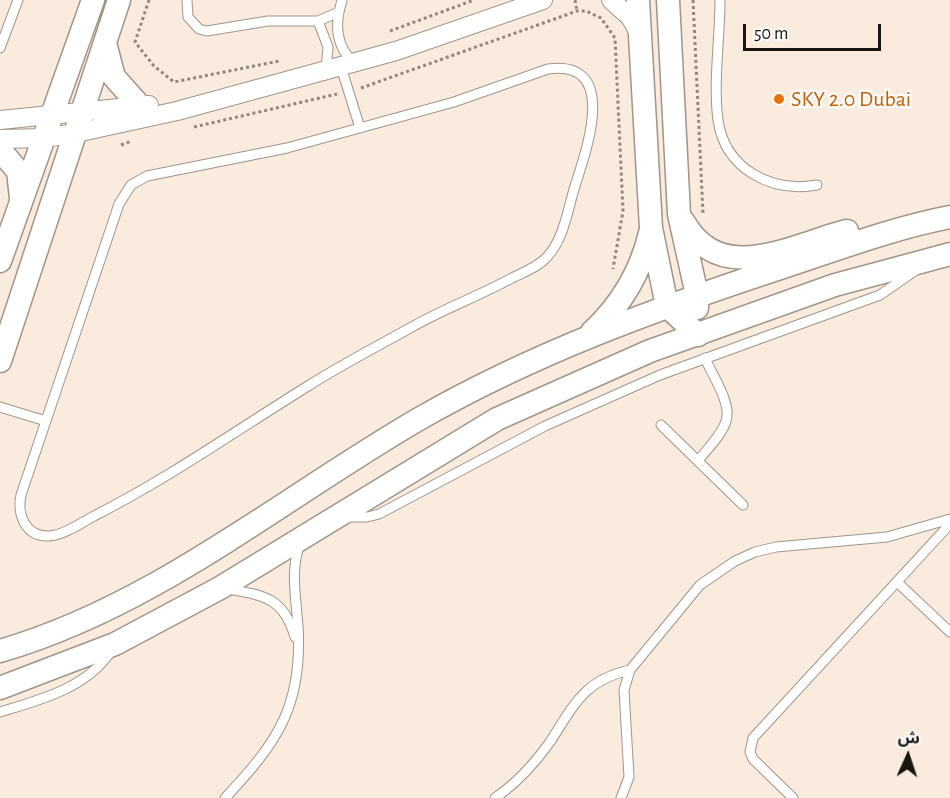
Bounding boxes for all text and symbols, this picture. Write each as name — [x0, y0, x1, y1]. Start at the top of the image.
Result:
scale bar — [746, 12, 884, 50]
text: 50 m — [754, 25, 788, 43]
place label: SKY 2.0 Dubai — [791, 86, 911, 112]
marker: SKY 2.0 Dubai — [772, 92, 786, 106]
north arrow — [878, 726, 938, 786]
text: ش — [898, 729, 920, 747]

